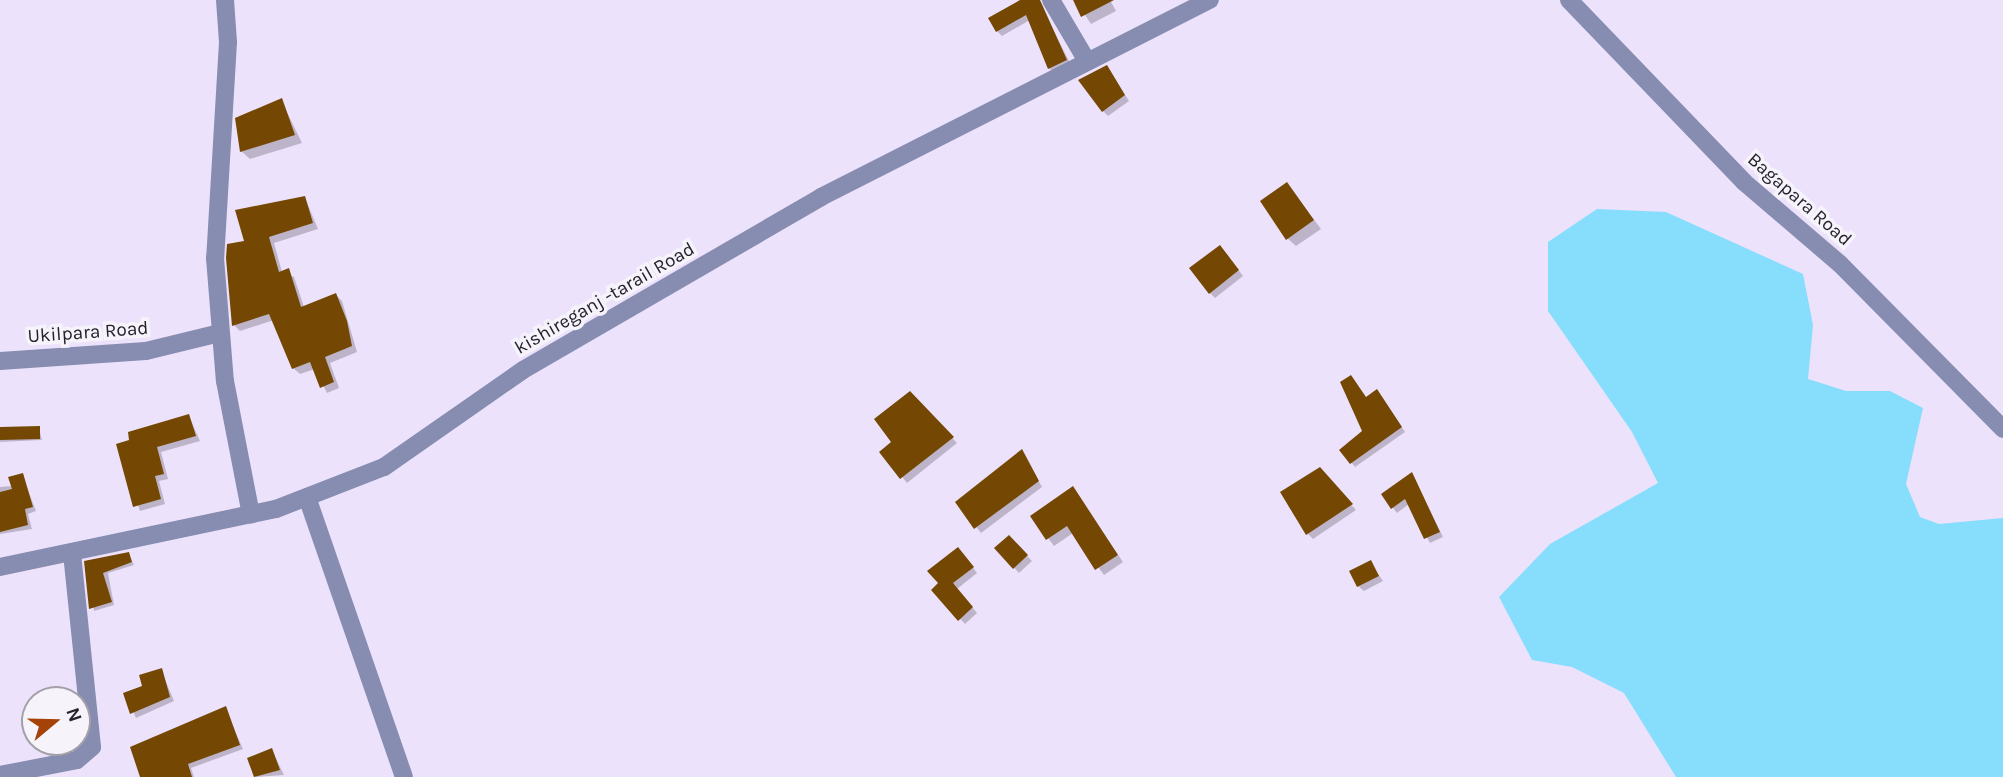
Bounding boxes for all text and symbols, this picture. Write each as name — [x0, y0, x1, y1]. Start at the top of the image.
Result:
street label: Bagapara Road — [1742, 149, 1856, 251]
street label: kishireganj -tarail Road — [511, 238, 699, 360]
street label: Ukilpara Road — [27, 317, 149, 349]
north arrow — [21, 686, 91, 756]
text: N — [61, 705, 87, 725]

